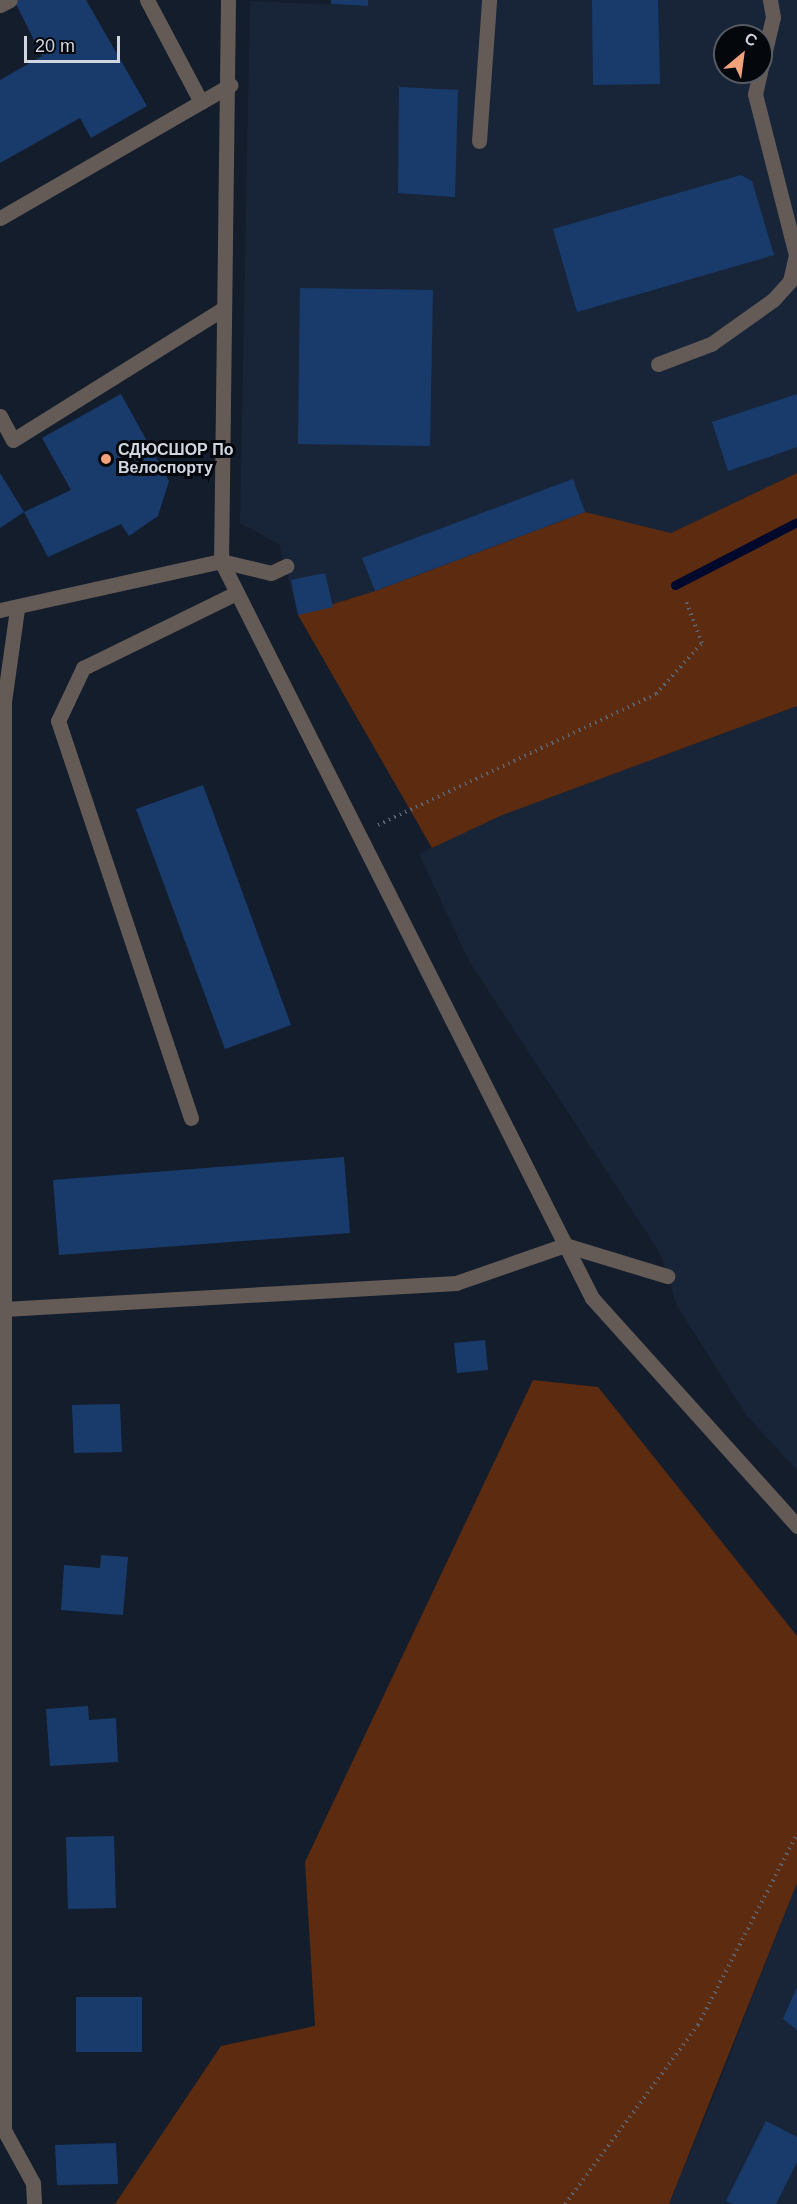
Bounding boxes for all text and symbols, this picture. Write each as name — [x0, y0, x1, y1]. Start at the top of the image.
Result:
scale bar — [27, 24, 123, 62]
north arrow — [713, 24, 773, 84]
text: С — [742, 29, 760, 50]
text: 20 m — [35, 36, 75, 56]
place label: СДЮСШОР По Велоспорту — [118, 440, 234, 478]
marker: СДЮСШОР По Велоспорту — [99, 452, 113, 466]

